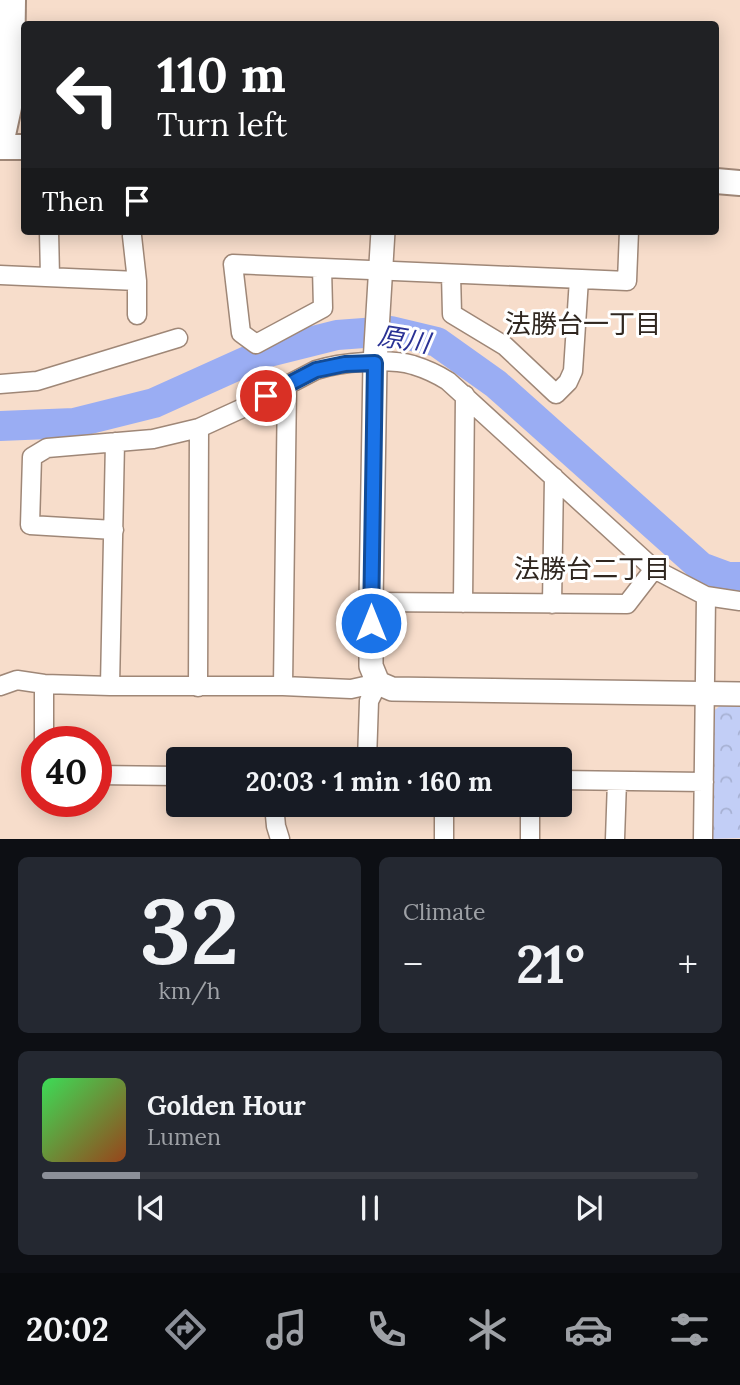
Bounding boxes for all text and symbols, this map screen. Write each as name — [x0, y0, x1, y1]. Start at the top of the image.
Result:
text: 110 m — [157, 43, 286, 105]
icon: left — [42, 49, 133, 140]
text: Turn left — [157, 104, 287, 145]
icon: arrive — [118, 182, 156, 220]
text: Then — [42, 185, 104, 218]
district label: 法勝台一丁目 — [505, 307, 661, 340]
water label: 原川 — [376, 319, 435, 360]
pin — [236, 366, 296, 426]
icon: arrive — [247, 377, 285, 415]
district label: 法勝台二丁目 — [514, 552, 670, 585]
position arrow — [334, 586, 408, 660]
speed limit sign: 40 — [21, 726, 112, 817]
text: 20:03 · 1 min · 160 m — [246, 765, 492, 798]
text: 32 — [140, 872, 239, 989]
text: Climate — [403, 897, 485, 926]
text: 21° — [516, 931, 585, 997]
text: − — [403, 940, 423, 988]
text: + — [678, 940, 698, 988]
text: km/h — [158, 976, 221, 1005]
text: Golden Hour — [147, 1089, 306, 1122]
text: Lumen — [147, 1122, 221, 1151]
icon: previous — [132, 1189, 170, 1227]
icon: pause — [351, 1189, 389, 1227]
icon: next — [570, 1189, 608, 1227]
icon: directions — [161, 1305, 210, 1354]
icon: music — [262, 1305, 311, 1354]
icon: phone — [362, 1305, 411, 1354]
icon: climate — [463, 1305, 512, 1354]
icon: car — [564, 1305, 613, 1354]
icon: filters — [665, 1305, 714, 1354]
text: 20:02 — [26, 1309, 109, 1350]

